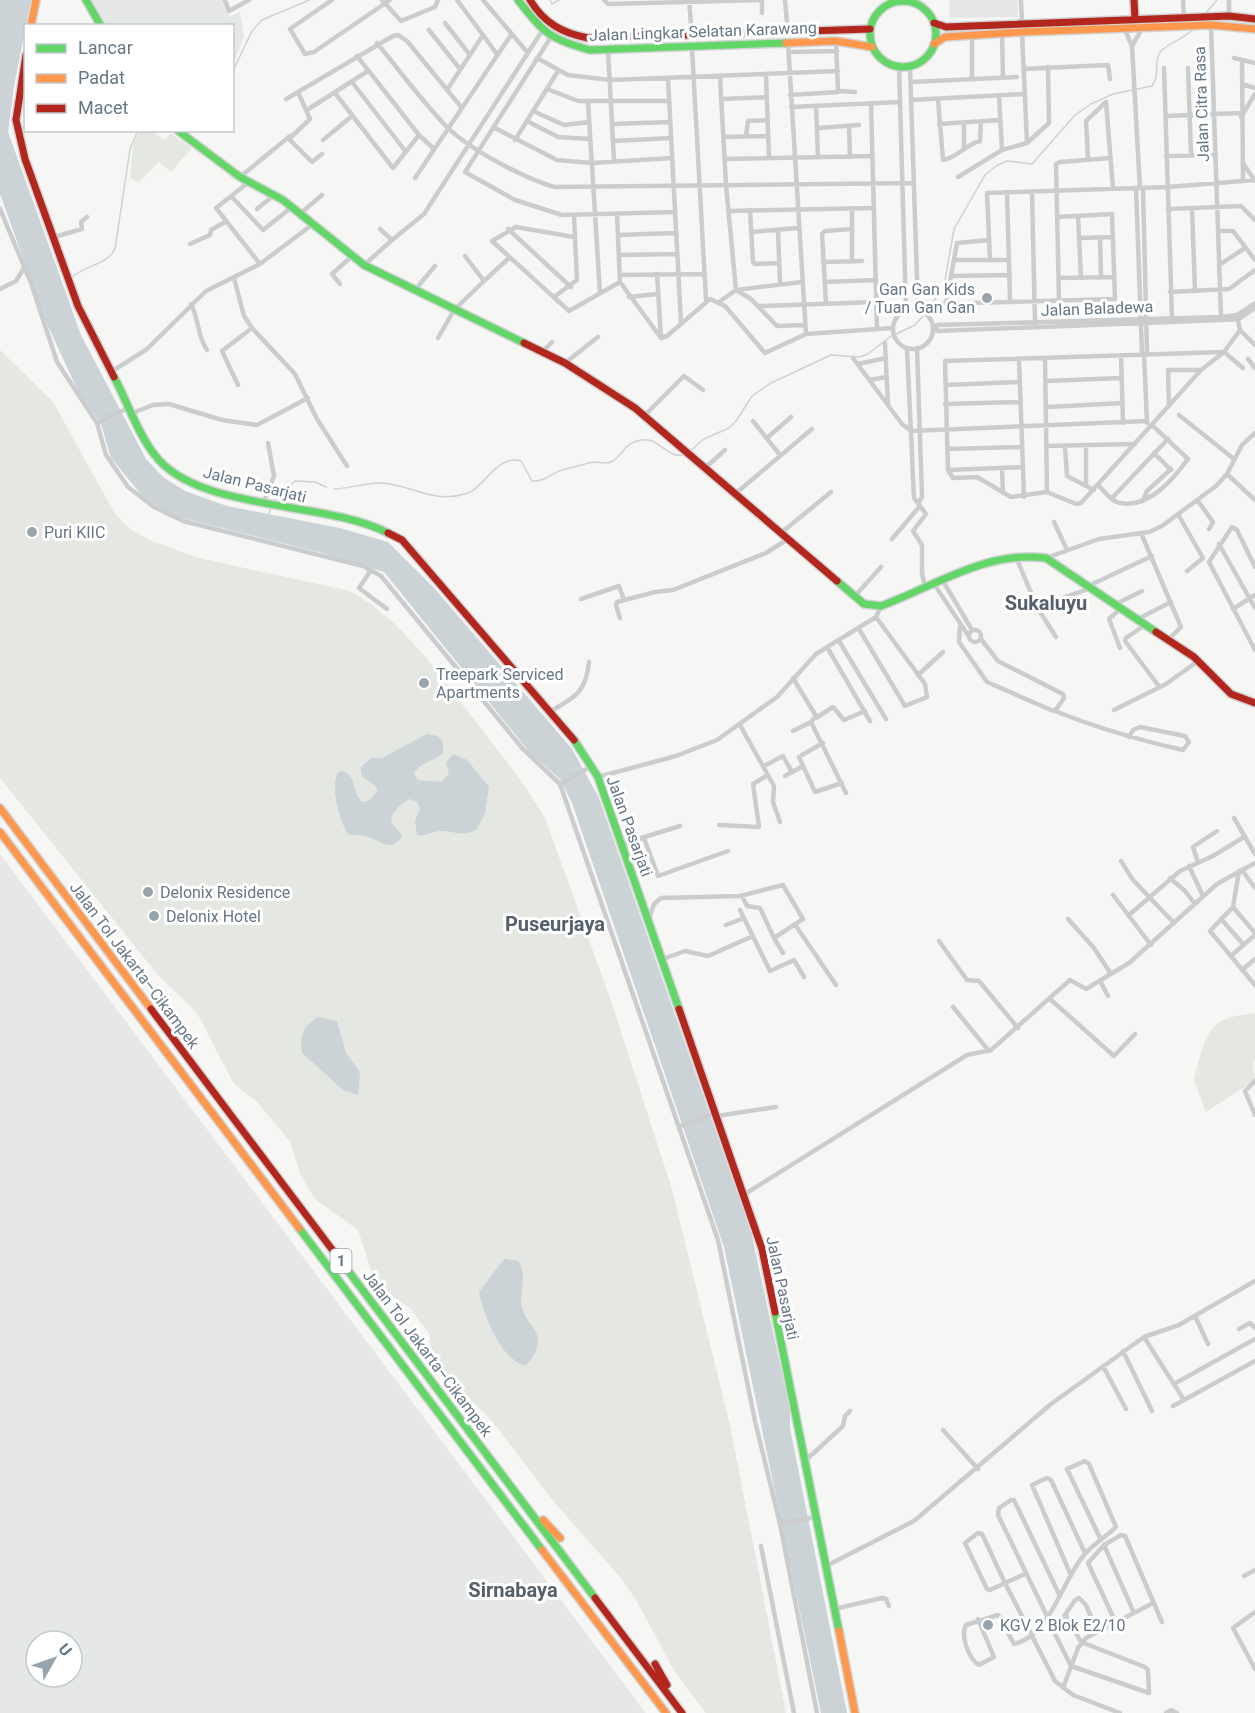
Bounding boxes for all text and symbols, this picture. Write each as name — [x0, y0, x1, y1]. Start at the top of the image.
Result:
street label: Jalan Lingkar Selatan Karawang — [589, 18, 817, 45]
legend — [24, 24, 234, 132]
text: Lancar — [78, 37, 133, 58]
street label: Jalan Citra Rasa — [1190, 46, 1213, 162]
text: Padat — [78, 67, 125, 88]
text: Macet — [78, 97, 128, 118]
place label: Gan Gan Kids / Tuan Gan Gan — [865, 280, 975, 317]
marker: Gan Gan Kids / Tuan Gan Gan — [980, 291, 994, 305]
street label: Jalan Baladewa — [1041, 297, 1154, 320]
street label: Jalan Pasarjati — [201, 462, 308, 506]
place label: Puri KIIC — [44, 523, 105, 542]
marker: Puri KIIC — [25, 525, 39, 539]
district label: Sukaluyu — [1005, 591, 1087, 615]
place label: Treepark Serviced Apartments — [436, 665, 563, 702]
marker: Treepark Serviced Apartments — [417, 676, 431, 690]
street label: Jalan Pasarjati — [603, 773, 657, 879]
street label: Jalan Tol Jakarta–Cikampek — [66, 878, 204, 1053]
place label: Delonix Residence — [160, 883, 290, 902]
marker: Delonix Residence — [141, 885, 155, 899]
place label: Delonix Hotel — [166, 907, 261, 926]
marker: Delonix Hotel — [147, 909, 161, 923]
district label: Puseurjaya — [505, 912, 605, 936]
street label: Jalan Pasarjati — [762, 1234, 803, 1342]
road number: 1 — [330, 1249, 352, 1273]
street label: Jalan Tol Jakarta–Cikampek — [359, 1266, 497, 1441]
district label: Sirnabaya — [468, 1578, 558, 1602]
place label: KGV 2 Blok E2/10 — [1000, 1616, 1126, 1635]
marker: KGV 2 Blok E2/10 — [981, 1618, 995, 1632]
north arrow — [24, 1629, 84, 1689]
text: U — [54, 1640, 76, 1660]

